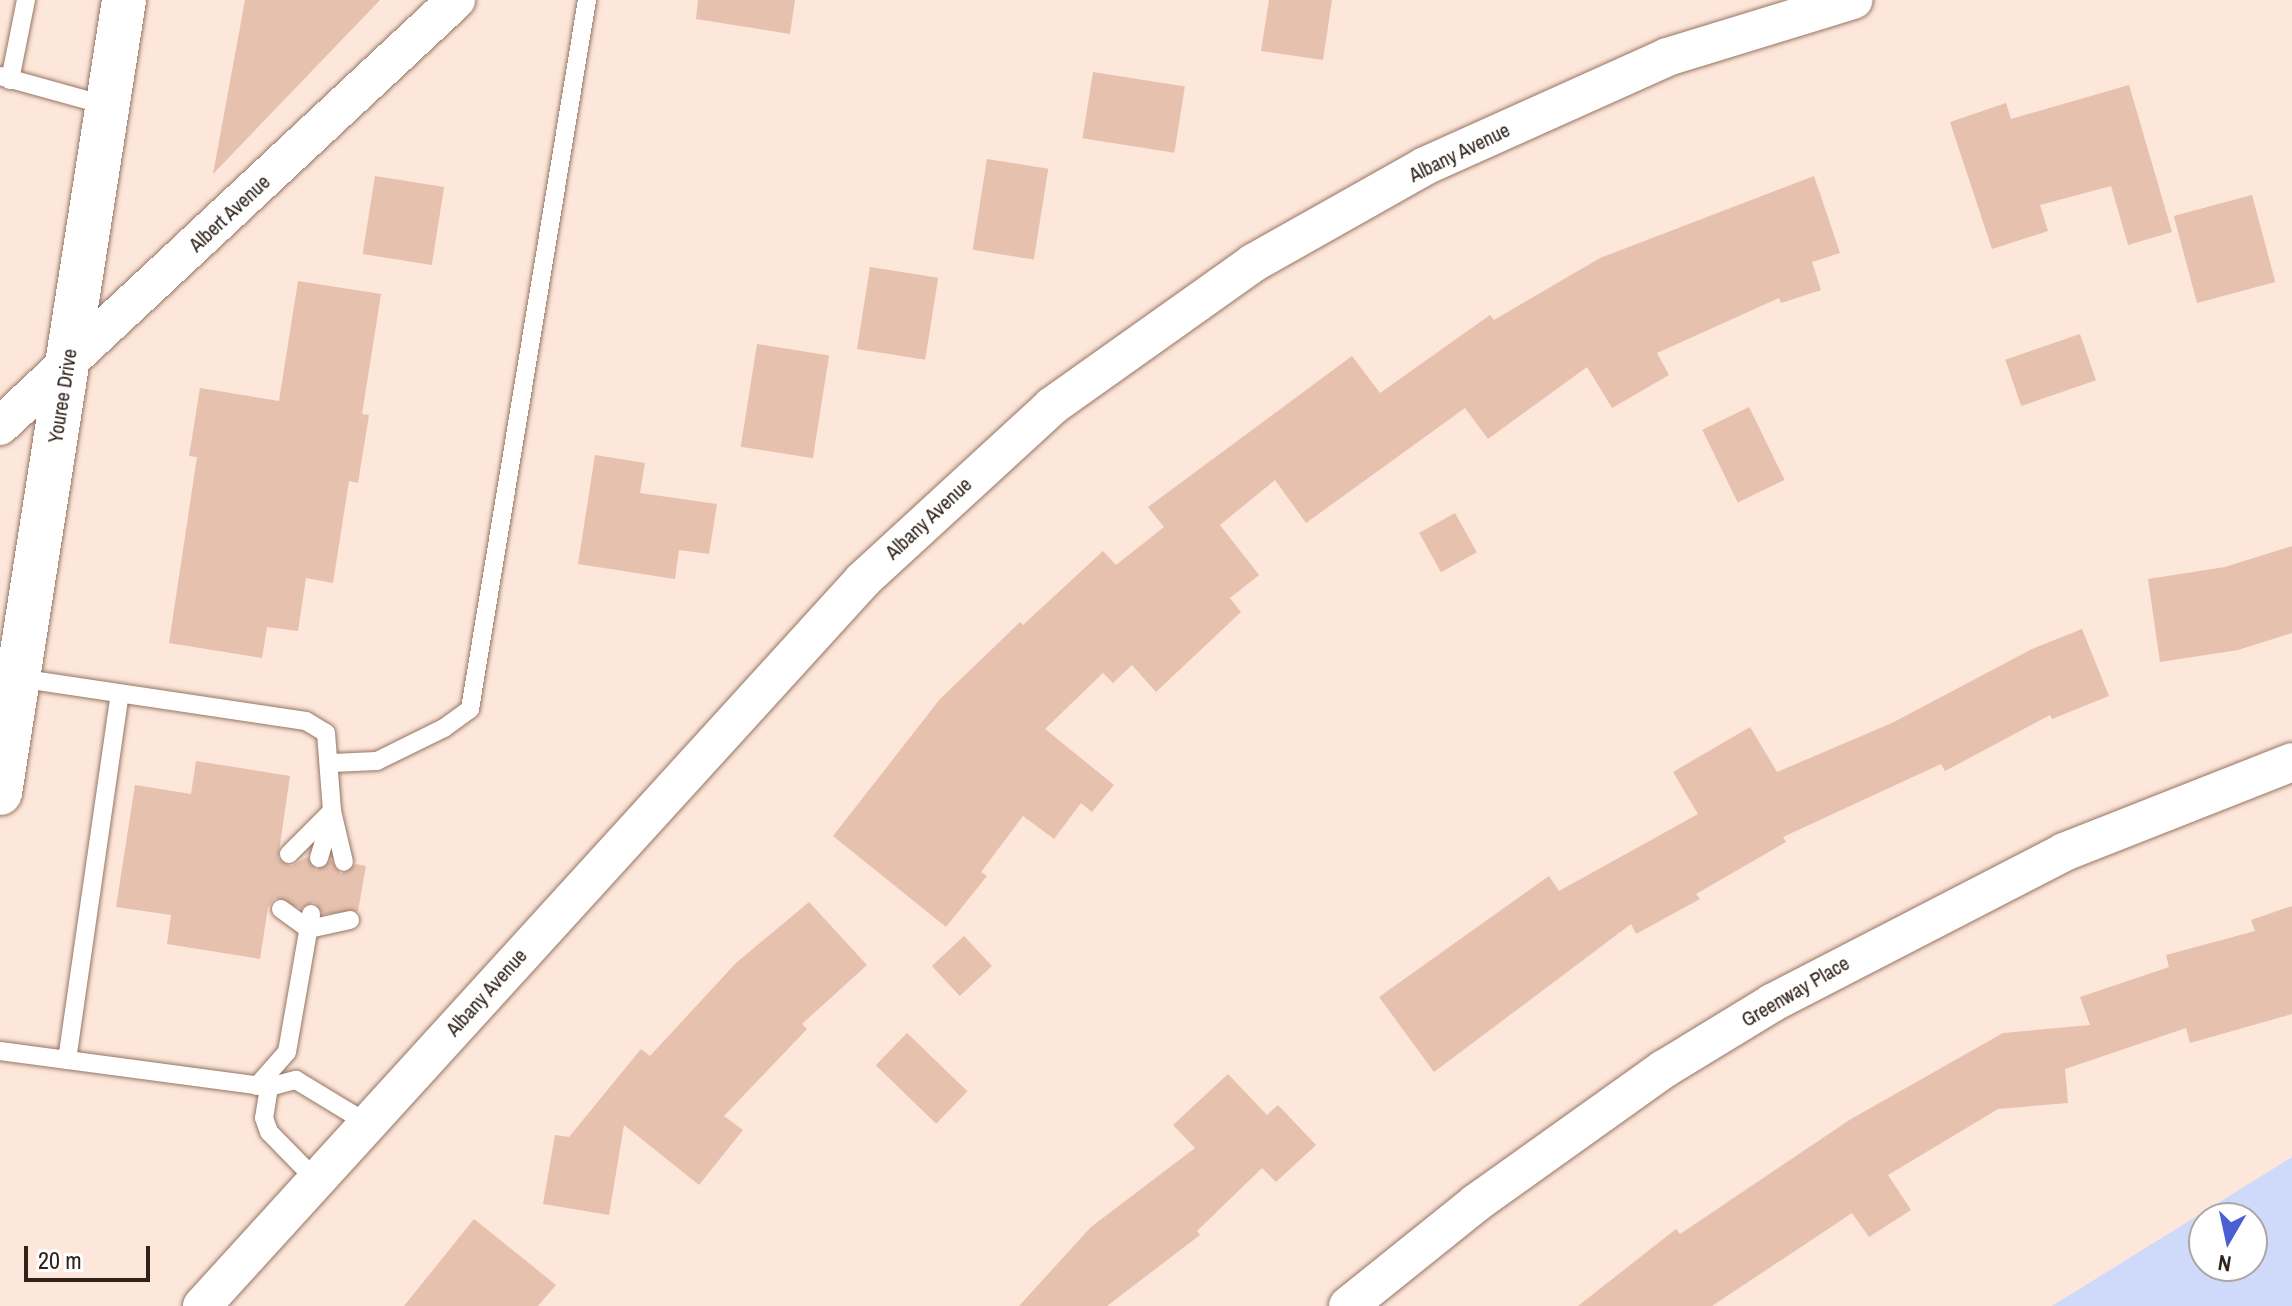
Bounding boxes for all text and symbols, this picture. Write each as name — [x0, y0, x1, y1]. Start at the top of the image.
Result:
street label: Albany Avenue — [1404, 117, 1514, 187]
street label: Albert Avenue — [183, 169, 275, 257]
street label: Youree Drive — [43, 347, 81, 445]
street label: Albany Avenue — [880, 472, 976, 564]
street label: Albany Avenue — [440, 943, 532, 1041]
street label: Greenway Place — [1737, 951, 1853, 1031]
north arrow — [2188, 1202, 2268, 1282]
scale bar — [28, 1230, 154, 1280]
text: 20 m — [38, 1244, 82, 1276]
text: N — [2216, 1248, 2233, 1280]

